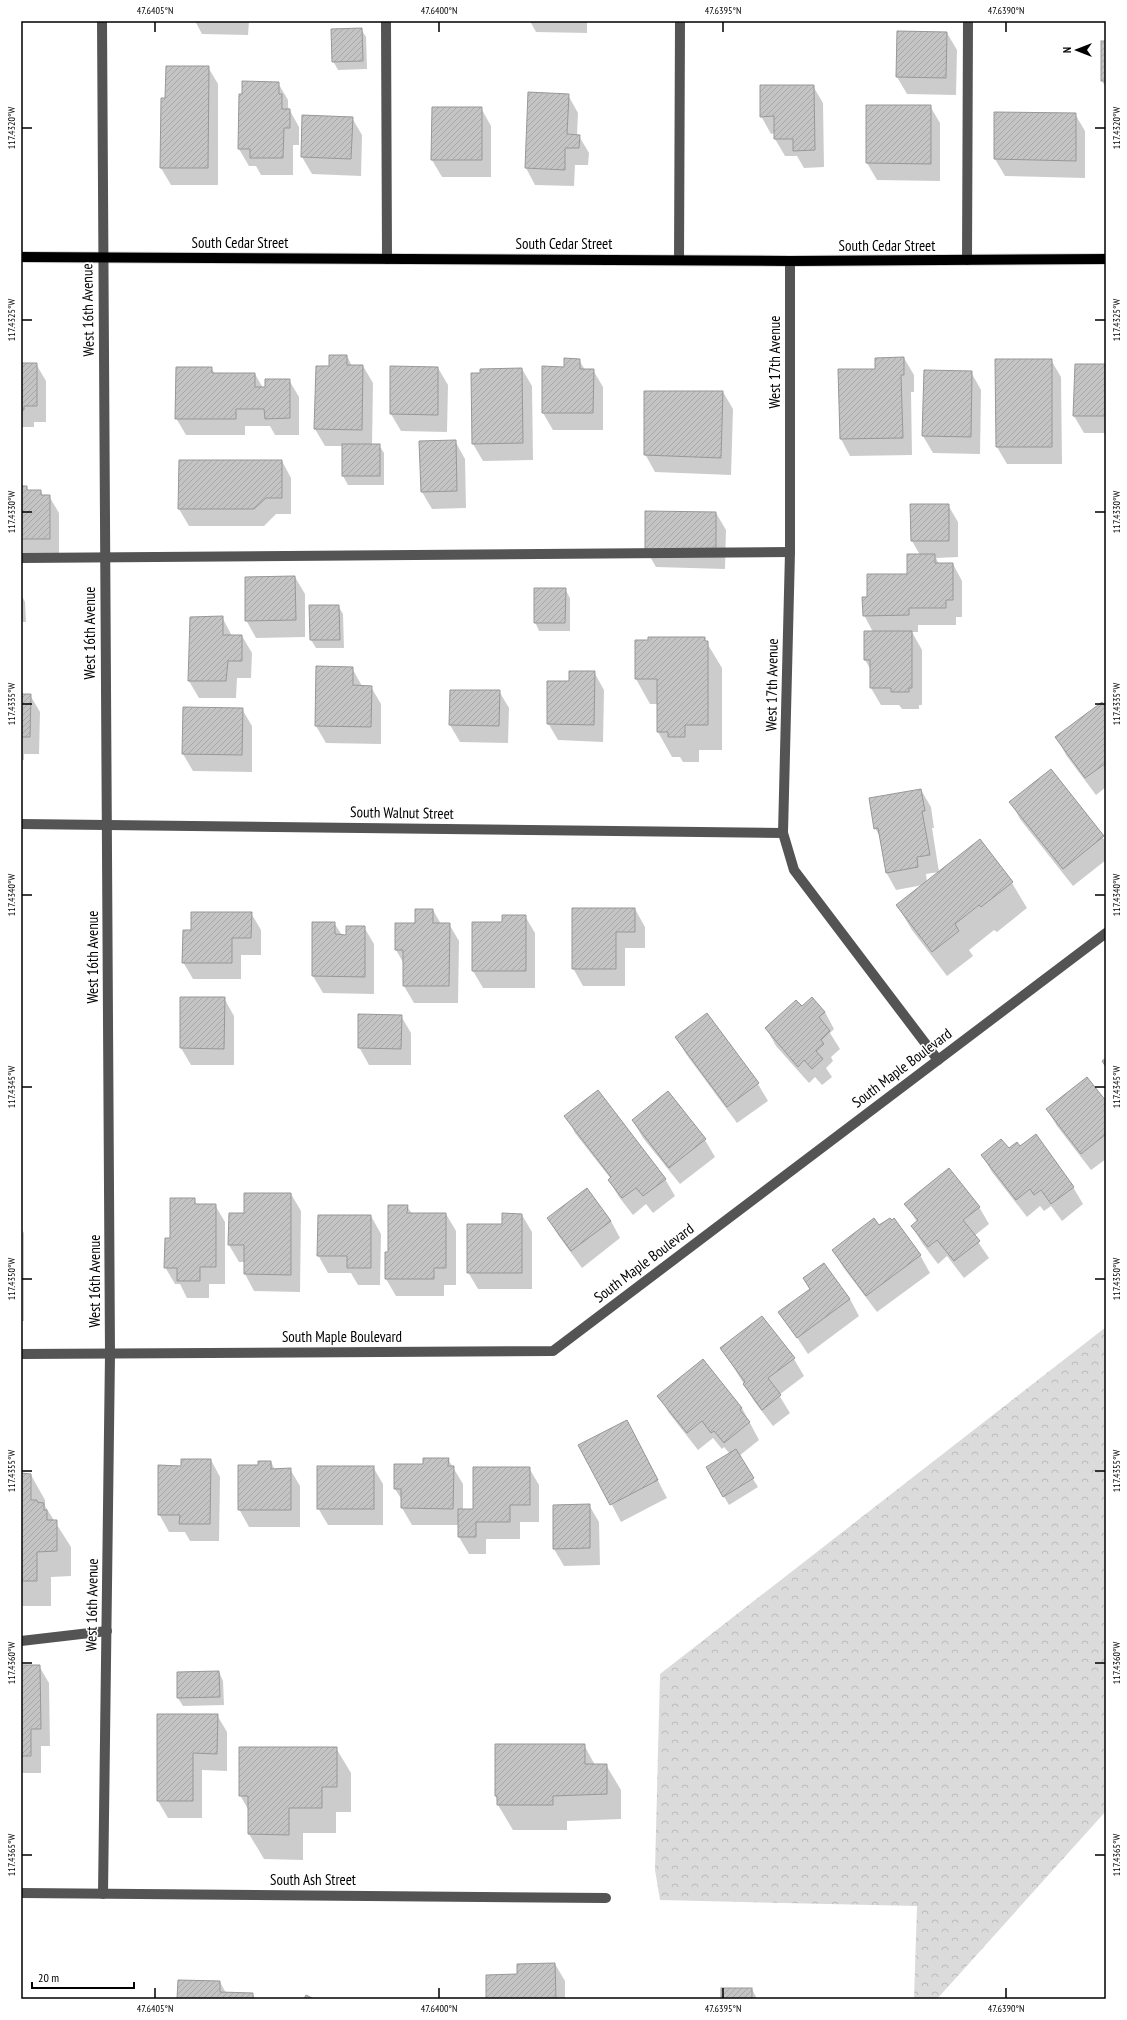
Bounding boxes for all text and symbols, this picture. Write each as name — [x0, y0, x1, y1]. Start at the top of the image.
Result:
text: 47.6405°N — [137, 4, 173, 17]
text: 47.6400°N — [421, 4, 457, 17]
text: 47.6395°N — [705, 4, 741, 17]
text: 47.6390°N — [988, 4, 1024, 17]
north arrow — [1057, 30, 1097, 70]
text: N — [1060, 47, 1074, 53]
text: 117.4320°W — [5, 106, 18, 149]
text: 117.4320°W — [1110, 106, 1123, 149]
street label: South Cedar Street — [192, 233, 288, 252]
street label: South Cedar Street — [516, 234, 612, 253]
street label: South Cedar Street — [839, 236, 935, 255]
street label: West 16th Avenue — [77, 263, 98, 357]
text: 117.4325°W — [5, 298, 18, 341]
text: 117.4325°W — [1110, 298, 1123, 341]
street label: West 17th Avenue — [765, 316, 784, 408]
text: 117.4330°W — [5, 490, 18, 533]
text: 117.4330°W — [1110, 490, 1123, 533]
street label: West 16th Avenue — [80, 586, 99, 680]
street label: West 17th Avenue — [761, 638, 782, 732]
text: 117.4335°W — [5, 682, 18, 725]
text: 117.4335°W — [1110, 682, 1123, 725]
street label: South Walnut Street — [350, 802, 454, 823]
text: 117.4340°W — [5, 873, 18, 916]
text: 117.4340°W — [1110, 873, 1123, 916]
street label: West 16th Avenue — [83, 910, 102, 1004]
street label: South Maple Boulevard — [848, 1024, 955, 1111]
text: 117.4345°W — [5, 1065, 18, 1108]
text: 117.4345°W — [1110, 1065, 1123, 1108]
street label: South Maple Boulevard — [590, 1219, 697, 1306]
street label: West 16th Avenue — [85, 1234, 104, 1328]
text: 117.4350°W — [5, 1257, 18, 1300]
text: 117.4350°W — [1110, 1257, 1123, 1300]
street label: South Maple Boulevard — [282, 1327, 402, 1346]
text: 117.4355°W — [5, 1449, 18, 1492]
text: 117.4355°W — [1110, 1449, 1123, 1492]
street label: West 16th Avenue — [81, 1558, 102, 1652]
text: 117.4360°W — [5, 1641, 18, 1684]
text: 117.4360°W — [1110, 1641, 1123, 1684]
text: 117.4365°W — [5, 1833, 18, 1876]
text: 117.4365°W — [1110, 1833, 1123, 1876]
street label: South Ash Street — [270, 1870, 356, 1889]
scale bar — [32, 1964, 134, 1990]
text: 20 m — [38, 1970, 59, 1985]
text: 47.6405°N — [137, 2002, 173, 2015]
text: 47.6400°N — [421, 2002, 457, 2015]
text: 47.6395°N — [705, 2002, 741, 2015]
text: 47.6390°N — [988, 2002, 1024, 2015]

